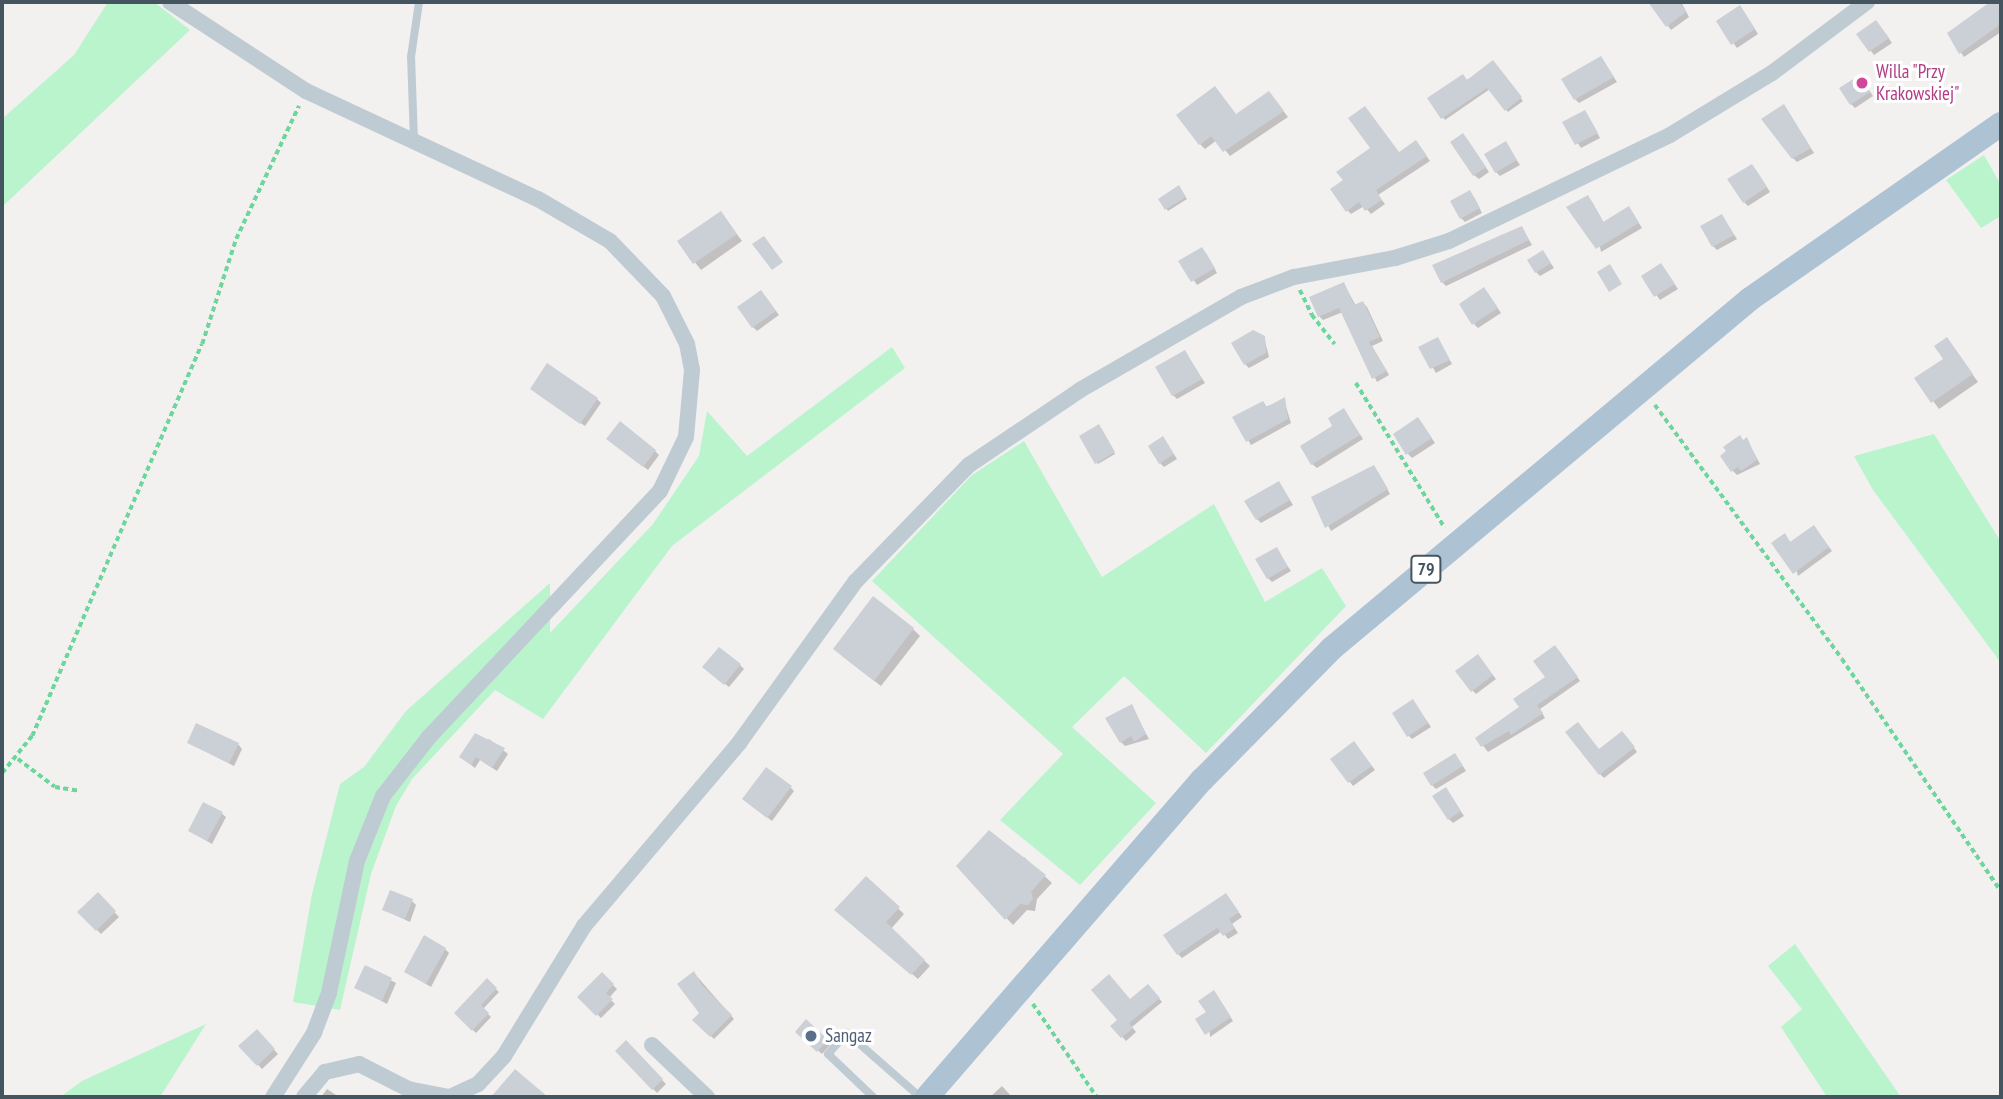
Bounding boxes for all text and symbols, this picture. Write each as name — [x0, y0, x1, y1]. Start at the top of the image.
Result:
place label: Willa "Przy Krakowskiej" — [1876, 61, 1959, 105]
marker: Willa "Przy Krakowskiej" — [1854, 75, 1870, 91]
road number: 79 — [1410, 554, 1442, 584]
place label: Sangaz — [825, 1025, 872, 1047]
marker: Sangaz — [803, 1028, 819, 1044]

